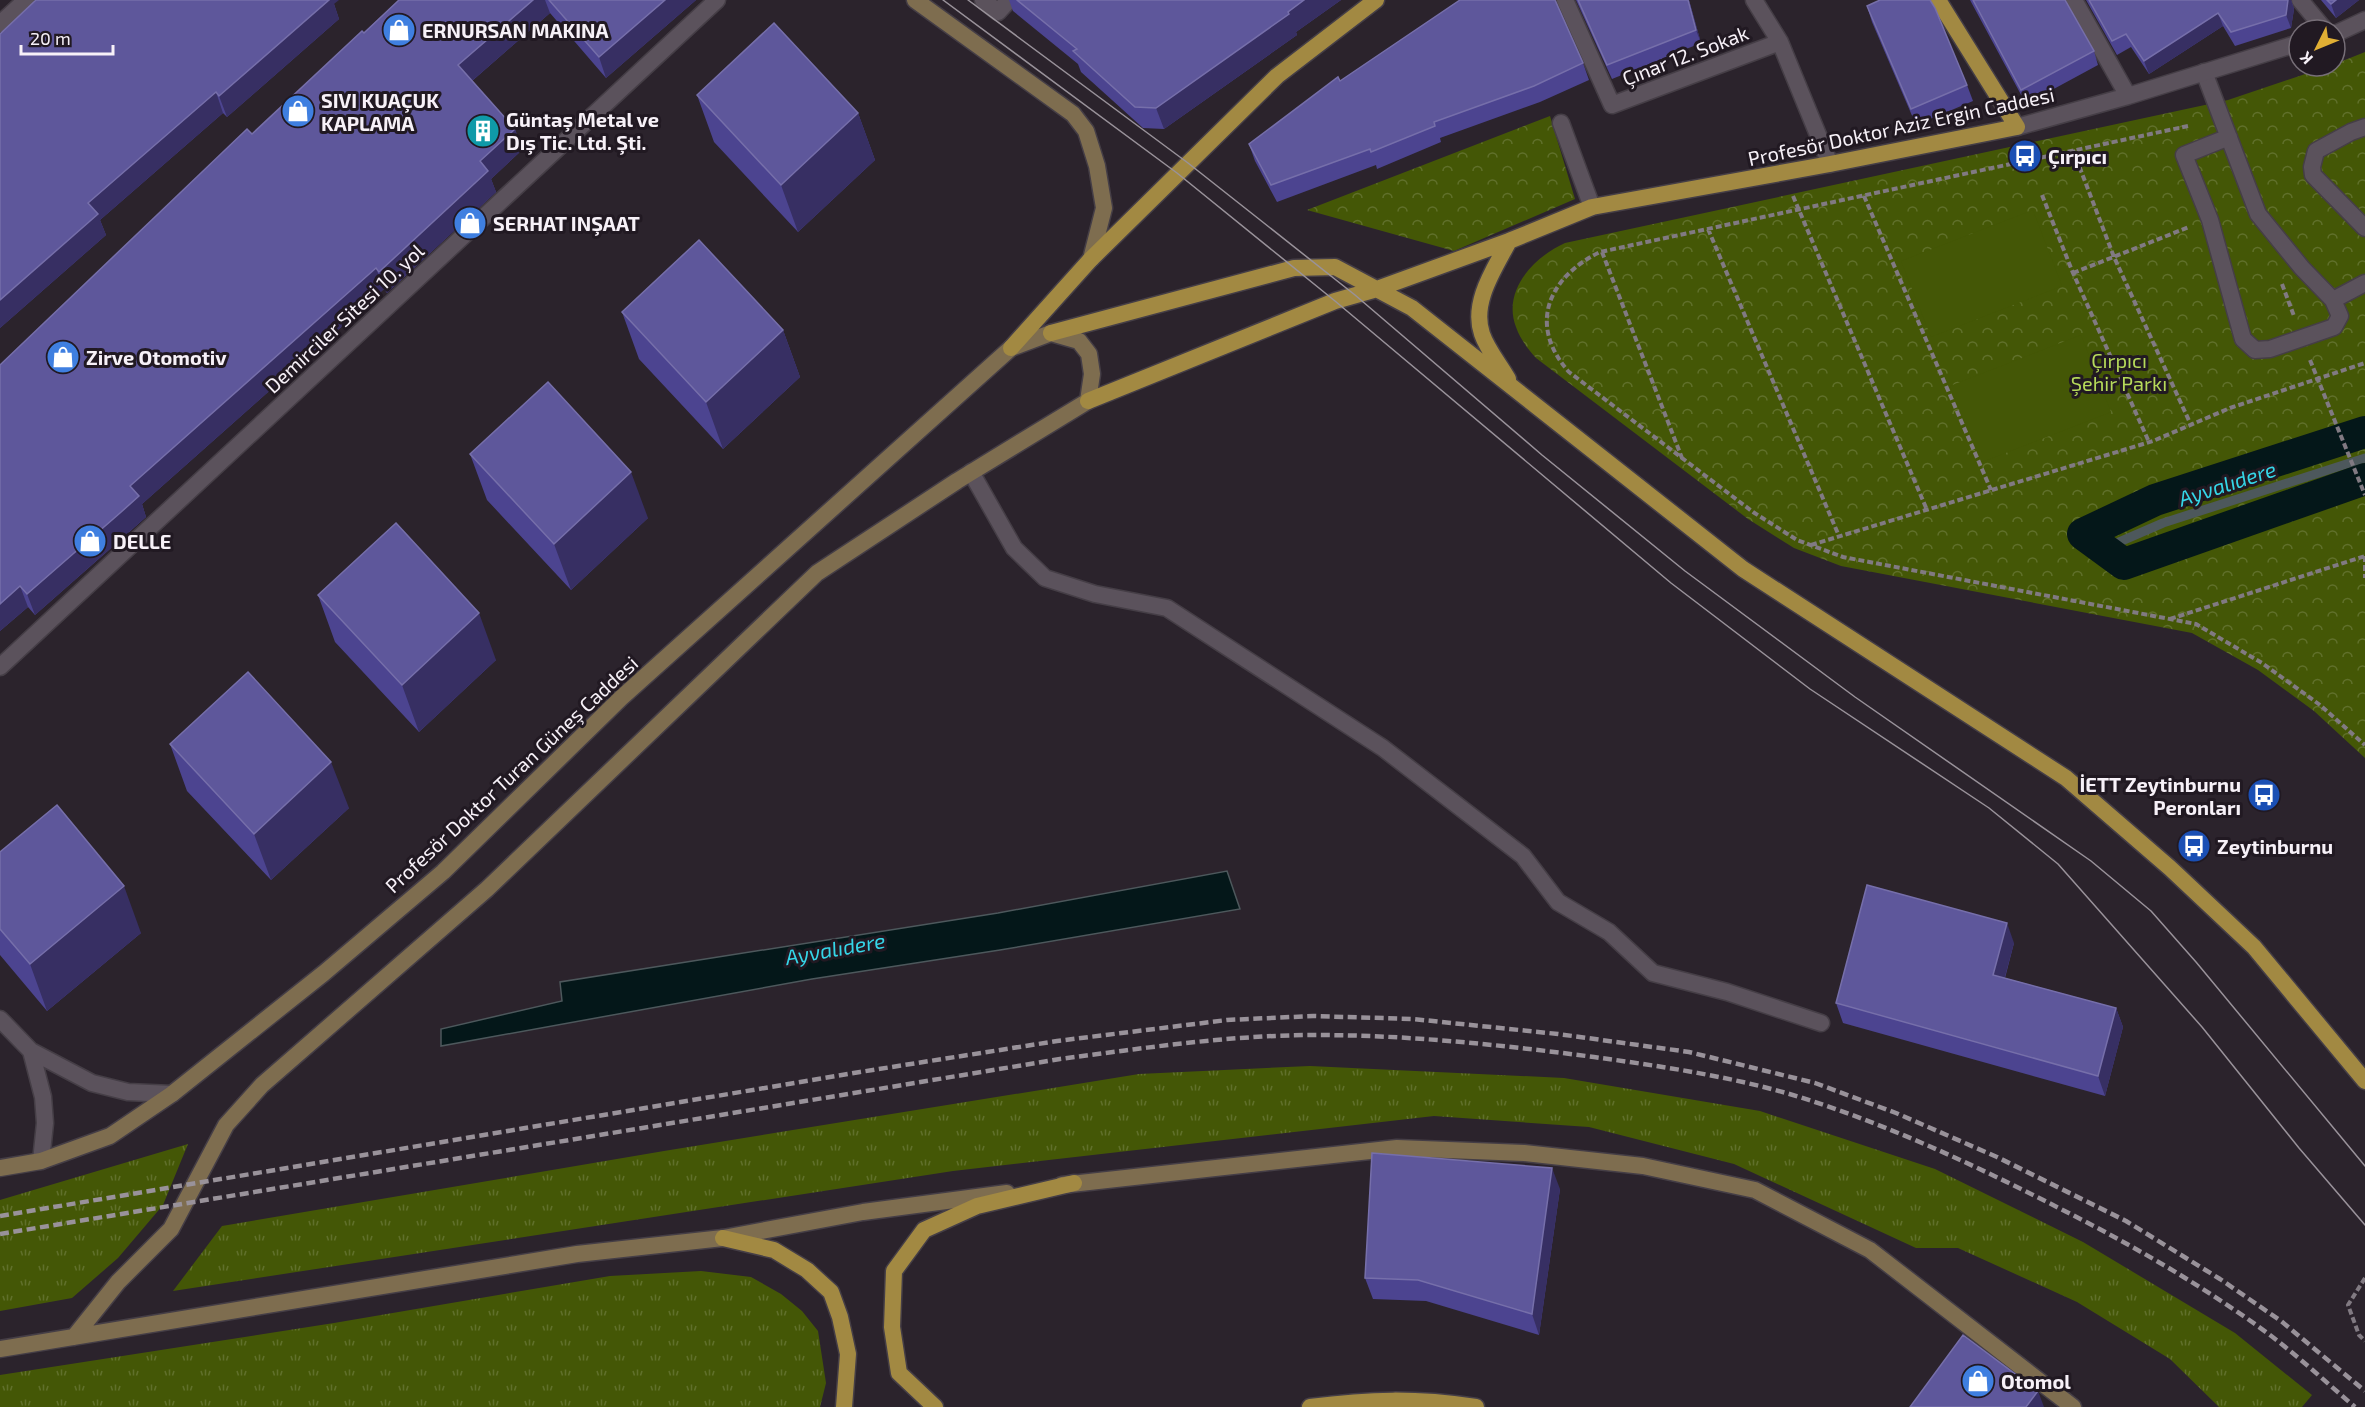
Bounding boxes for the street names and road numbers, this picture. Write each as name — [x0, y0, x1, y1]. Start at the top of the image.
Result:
street label: Çınar 12. Sokak — [1619, 20, 1752, 91]
street label: Profesör Doktor Aziz Ergin Caddesi — [1746, 82, 2056, 170]
street label: Demirciler Sitesi 10. yol — [260, 238, 428, 398]
street label: Profesör Doktor Turan Güneş Caddesi — [380, 650, 643, 898]

